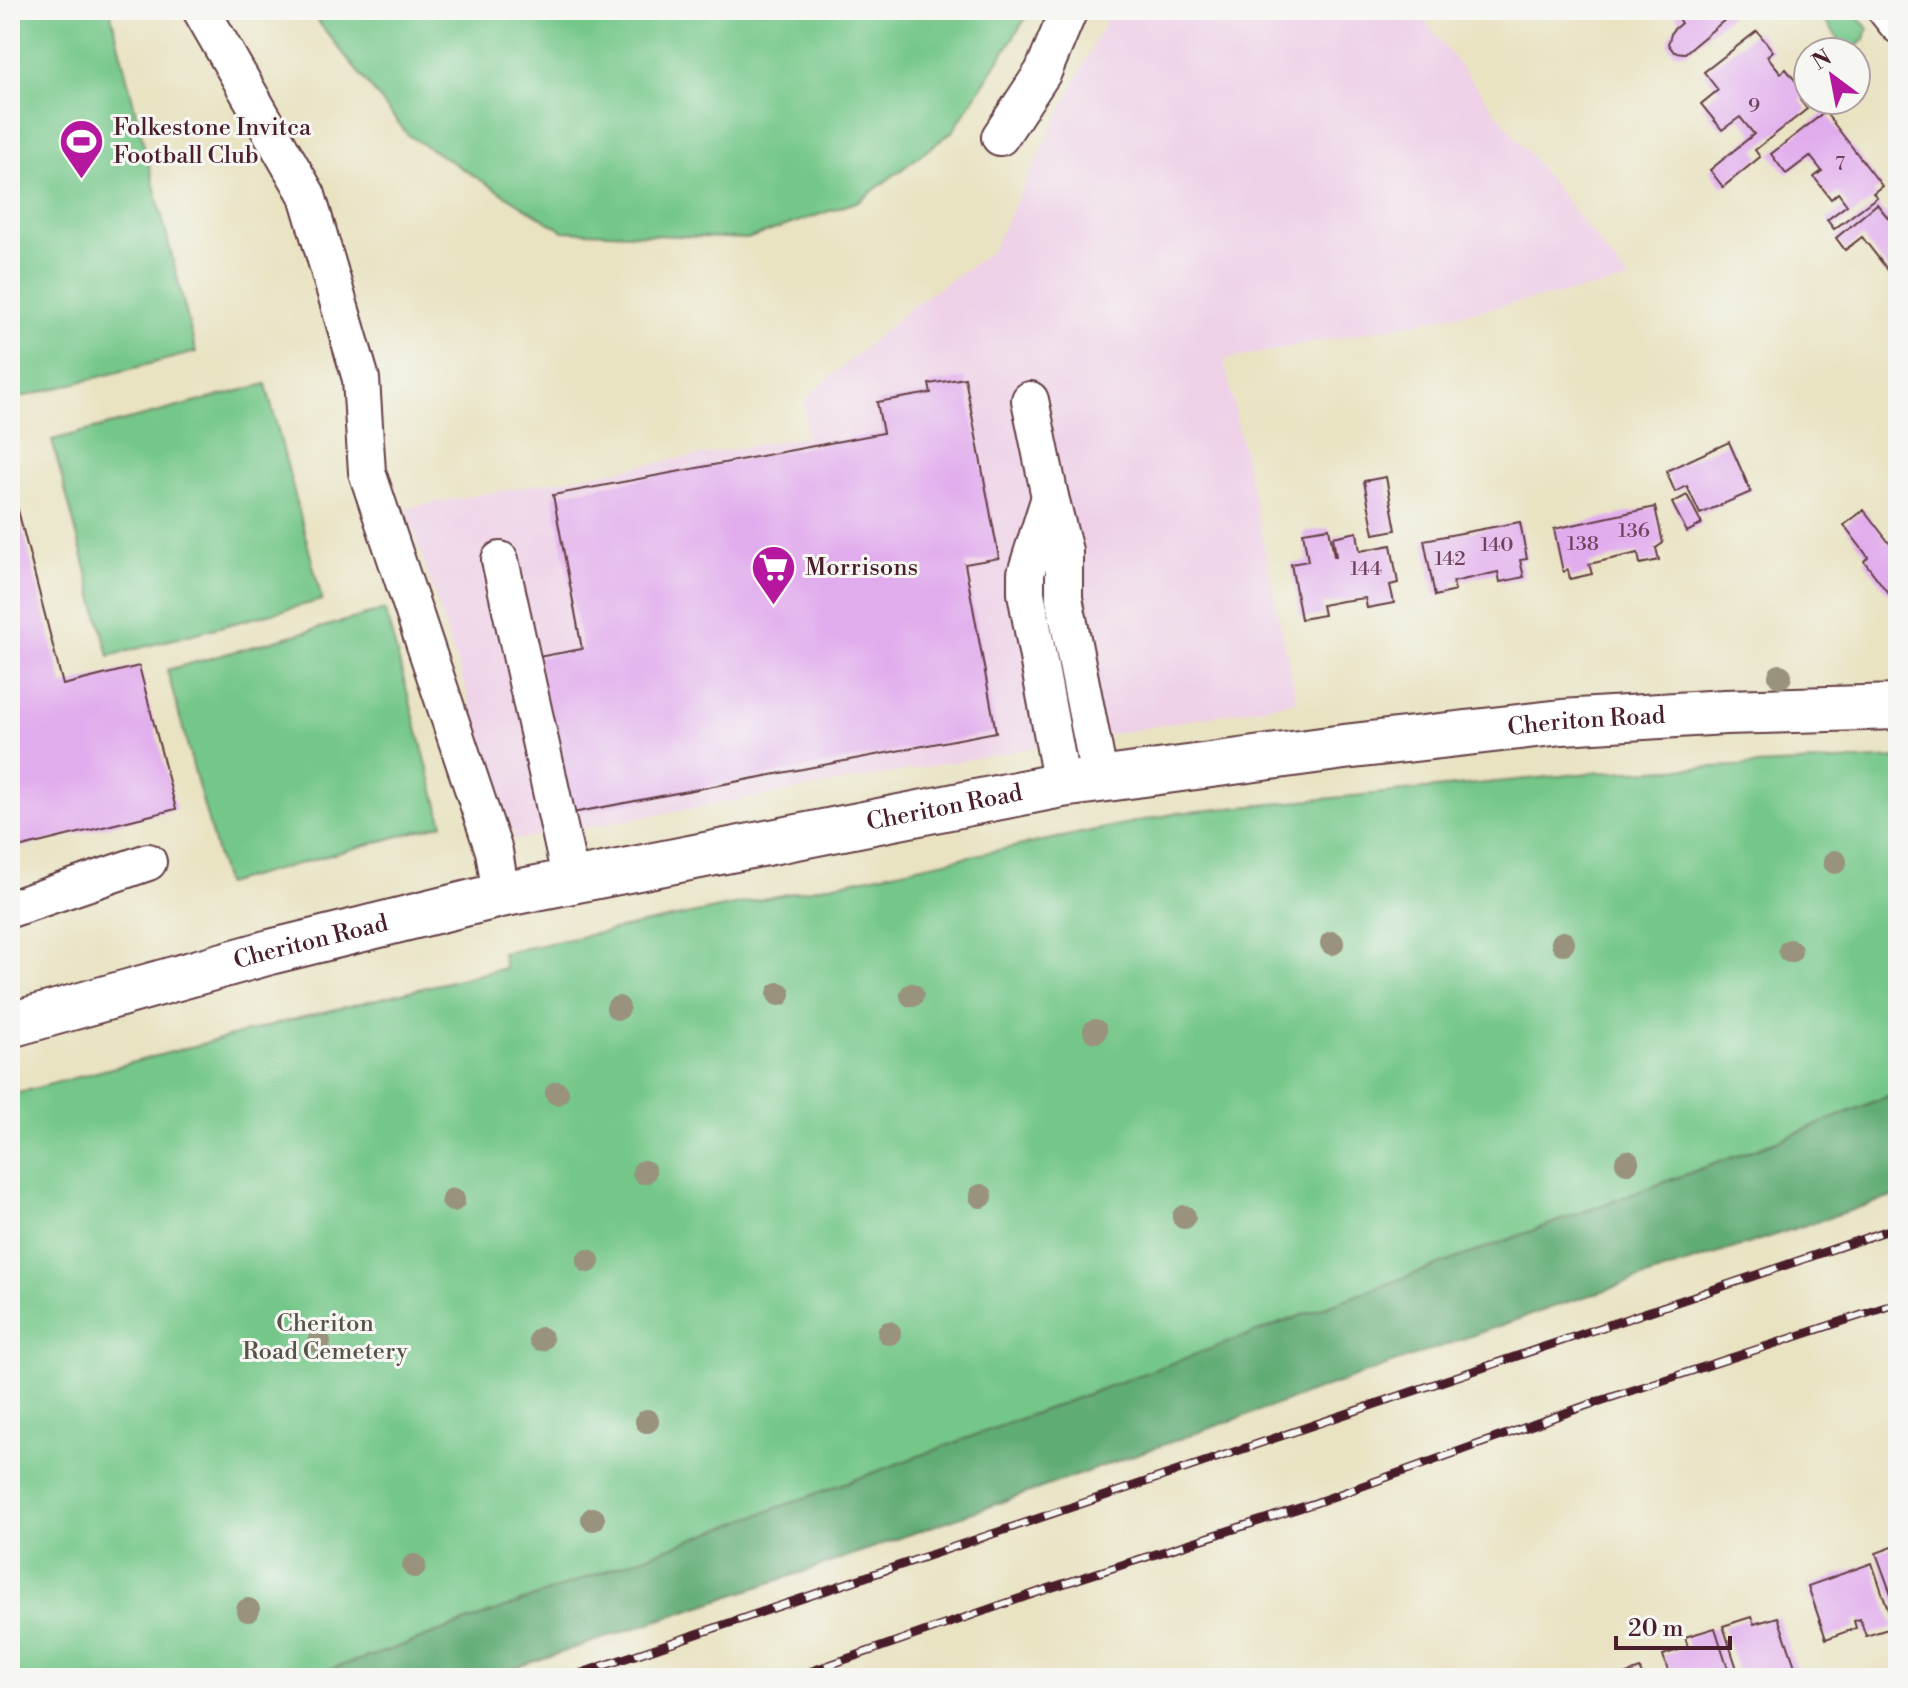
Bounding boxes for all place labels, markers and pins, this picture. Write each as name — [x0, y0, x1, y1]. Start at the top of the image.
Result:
place label: Folkestone Invitca Football Club — [113, 113, 312, 171]
sports icon: Folkestone Invitca Football Club — [58, 118, 106, 181]
supermarket icon: Morrisons — [750, 544, 798, 607]
place label: Morrisons — [805, 553, 918, 583]

